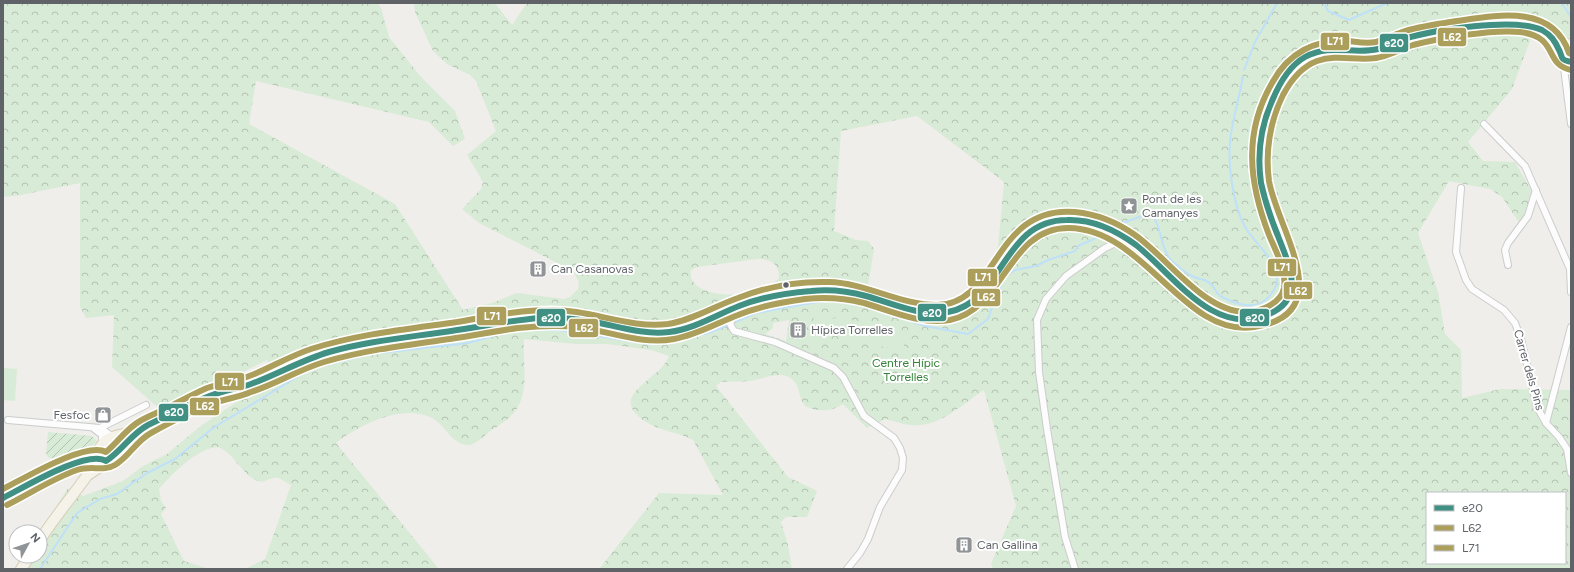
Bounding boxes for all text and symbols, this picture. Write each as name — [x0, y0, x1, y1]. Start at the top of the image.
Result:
line badge: L62 — [1437, 27, 1467, 47]
text: L62 — [1443, 31, 1461, 44]
line badge: L71 — [1320, 32, 1350, 51]
line badge: e20 — [1379, 33, 1409, 53]
text: L71 — [1327, 35, 1343, 48]
text: e20 — [1384, 37, 1404, 50]
place label: Pont de les Camanyes — [1142, 192, 1202, 220]
place icon: Pont de les Camanyes — [1119, 196, 1139, 216]
line badge: L71 — [1267, 258, 1297, 277]
building icon: Can Casanovas — [528, 259, 548, 279]
text: L71 — [1274, 261, 1290, 274]
place label: Can Casanovas — [551, 262, 634, 276]
line badge: L71 — [967, 268, 998, 287]
text: L71 — [975, 271, 991, 284]
unlabelled marker — [781, 280, 791, 290]
line badge: L62 — [1283, 281, 1313, 300]
text: L62 — [1289, 285, 1307, 298]
line badge: L62 — [971, 288, 1001, 307]
text: L62 — [977, 291, 995, 304]
line badge: e20 — [917, 303, 947, 322]
line badge: L71 — [476, 306, 507, 326]
text: e20 — [922, 307, 942, 320]
line badge: e20 — [536, 308, 566, 327]
line badge: e20 — [1239, 308, 1270, 327]
text: L71 — [484, 310, 500, 323]
text: e20 — [541, 312, 561, 325]
text: e20 — [1245, 312, 1265, 325]
line badge: L62 — [568, 318, 599, 338]
building icon: Hípica Torrelles — [788, 320, 808, 340]
text: L62 — [575, 322, 593, 335]
place label: Hípica Torrelles — [811, 323, 894, 337]
street label: Carrer dels Pins — [1511, 328, 1547, 412]
park label: Centre Hípic Torrelles — [872, 356, 941, 384]
line badge: L71 — [214, 372, 245, 391]
text: L71 — [222, 376, 238, 389]
line badge: L62 — [189, 397, 220, 416]
text: L62 — [196, 400, 214, 413]
line badge: e20 — [158, 403, 189, 422]
shop icon: Fesfoc — [93, 405, 113, 425]
text: e20 — [164, 406, 184, 419]
place label: Fesfoc — [54, 408, 91, 422]
legend — [1426, 492, 1566, 564]
text: e20 — [1462, 501, 1483, 515]
text: L62 — [1462, 521, 1482, 535]
north arrow — [8, 524, 48, 564]
text: N — [28, 530, 43, 545]
building icon: Can Gallina — [954, 535, 974, 555]
place label: Can Gallina — [977, 538, 1038, 552]
text: L71 — [1462, 541, 1480, 555]

